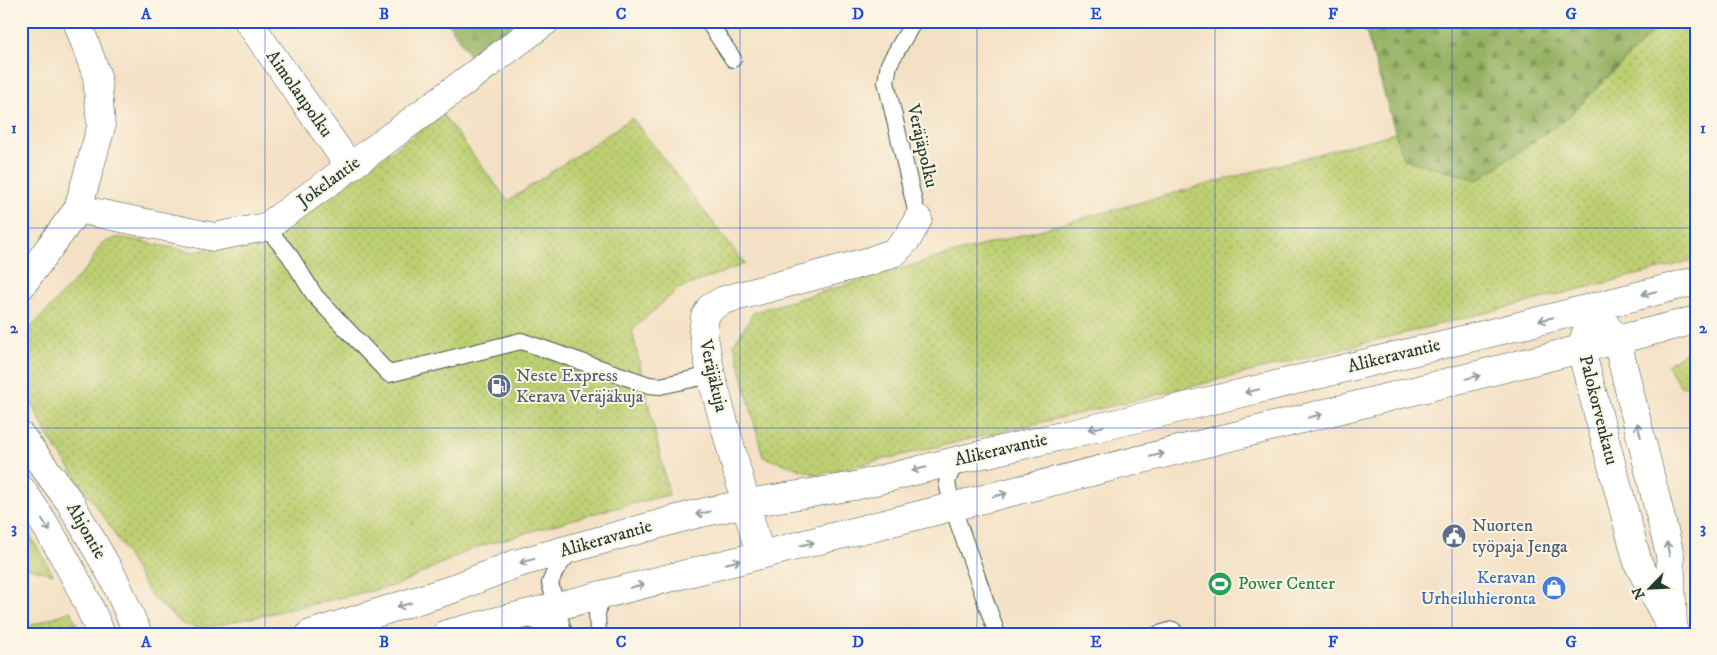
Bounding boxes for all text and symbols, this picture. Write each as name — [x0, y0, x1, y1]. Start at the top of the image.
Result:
text: A — [140, 4, 152, 24]
text: B — [379, 4, 389, 24]
text: C — [616, 4, 626, 24]
text: D — [852, 4, 864, 24]
text: E — [1090, 4, 1102, 24]
text: F — [1328, 4, 1338, 24]
text: G — [1565, 4, 1577, 24]
street label: Aimolanpolku — [261, 46, 337, 142]
street label: Veräjäpolku — [902, 101, 942, 190]
text: 1 — [11, 118, 17, 138]
text: 1 — [1700, 118, 1706, 138]
street label: Jokelantie — [292, 152, 365, 213]
one-way arrow — [1641, 289, 1657, 298]
one-way arrow — [1539, 315, 1555, 324]
text: 2 — [10, 318, 19, 338]
text: 2 — [1699, 318, 1708, 338]
street label: Alikeravantie — [1345, 334, 1443, 378]
street label: Veräjäkuja — [694, 337, 732, 415]
street label: Palokorvenkatu — [1574, 353, 1622, 467]
place label: Neste Express Kerava Veräjäkuja — [516, 365, 644, 408]
one-way arrow — [1464, 372, 1480, 381]
fuel station icon: Neste Express Kerava Veräjäkuja — [486, 373, 512, 399]
one-way arrow — [1245, 386, 1261, 396]
one-way arrow — [1307, 411, 1323, 420]
one-way arrow — [1633, 422, 1643, 438]
one-way arrow — [1088, 424, 1104, 433]
street label: Alikeravantie — [952, 429, 1050, 471]
one-way arrow — [1149, 450, 1165, 459]
one-way arrow — [912, 465, 928, 475]
one-way arrow — [992, 490, 1008, 500]
street label: Ahjontie — [61, 499, 111, 563]
one-way arrow — [695, 508, 711, 518]
street label: Alikeravantie — [557, 515, 655, 563]
place label: Nuorten työpaja Jenga — [1472, 515, 1568, 558]
text: 3 — [11, 518, 17, 538]
one-way arrow — [41, 518, 51, 532]
text: 3 — [1700, 518, 1706, 538]
public building icon: Nuorten työpaja Jenga — [1441, 523, 1467, 549]
one-way arrow — [799, 538, 815, 548]
one-way arrow — [1663, 542, 1673, 558]
one-way arrow — [519, 557, 535, 566]
one-way arrow — [724, 557, 740, 566]
north arrow — [1624, 562, 1674, 612]
place label: Keravan Urheiluhieronta — [1421, 567, 1537, 610]
sports icon: Power Center — [1207, 571, 1233, 597]
place label: Power Center — [1238, 573, 1335, 595]
shop icon: Keravan Urheiluhieronta — [1541, 575, 1567, 601]
one-way arrow — [629, 581, 645, 590]
text: N — [1628, 584, 1650, 602]
one-way arrow — [396, 601, 412, 610]
text: A — [140, 632, 152, 652]
text: B — [379, 632, 389, 652]
text: C — [616, 632, 626, 652]
text: D — [852, 632, 864, 652]
text: E — [1090, 632, 1102, 652]
text: F — [1328, 632, 1338, 652]
text: G — [1565, 632, 1577, 652]

